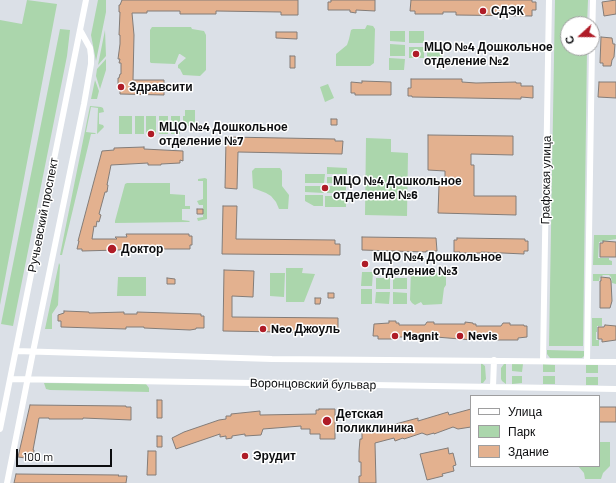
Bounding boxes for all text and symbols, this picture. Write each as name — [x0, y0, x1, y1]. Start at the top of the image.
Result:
place label: СДЭК — [491, 4, 524, 18]
marker: СДЭК — [478, 6, 488, 16]
north arrow — [560, 16, 600, 56]
text: С — [562, 34, 577, 46]
place label: МЦО №4 Дошкольное отделение №2 — [424, 40, 553, 68]
marker: МЦО №4 Дошкольное отделение №2 — [411, 49, 421, 59]
place label: Здравсити — [129, 80, 193, 94]
marker: Здравсити — [116, 82, 126, 92]
place label: МЦО №4 Дошкольное отделение №7 — [159, 120, 288, 148]
marker: МЦО №4 Дошкольное отделение №7 — [146, 129, 156, 139]
street label: Графская улица — [538, 135, 554, 225]
street label: Ручьевский проспект — [25, 157, 61, 273]
place label: МЦО №4 Дошкольное отделение №6 — [333, 174, 462, 202]
marker: МЦО №4 Дошкольное отделение №6 — [320, 183, 330, 193]
place label: Доктор — [121, 242, 163, 256]
marker: Доктор — [106, 243, 118, 255]
place label: МЦО №4 Дошкольное отделение №3 — [373, 250, 502, 278]
marker: МЦО №4 Дошкольное отделение №3 — [360, 259, 370, 269]
place label: Neo Джоуль — [271, 322, 340, 336]
marker: Neo Джоуль — [258, 324, 268, 334]
place label: Magnit — [403, 329, 439, 343]
place label: Nevis — [468, 329, 498, 343]
marker: Magnit — [390, 331, 400, 341]
marker: Nevis — [455, 331, 465, 341]
street label: Воронцовский бульвар — [250, 376, 376, 392]
legend — [470, 395, 600, 467]
text: Улица — [508, 404, 542, 418]
place label: Детская поликлиника — [336, 407, 414, 435]
marker: Детская поликлиника — [321, 415, 333, 427]
text: Парк — [508, 424, 535, 438]
scale bar — [18, 441, 114, 467]
text: Здание — [508, 444, 549, 458]
text: 100 m — [23, 449, 53, 463]
place label: Эрудит — [253, 449, 296, 463]
marker: Эрудит — [240, 451, 250, 461]

